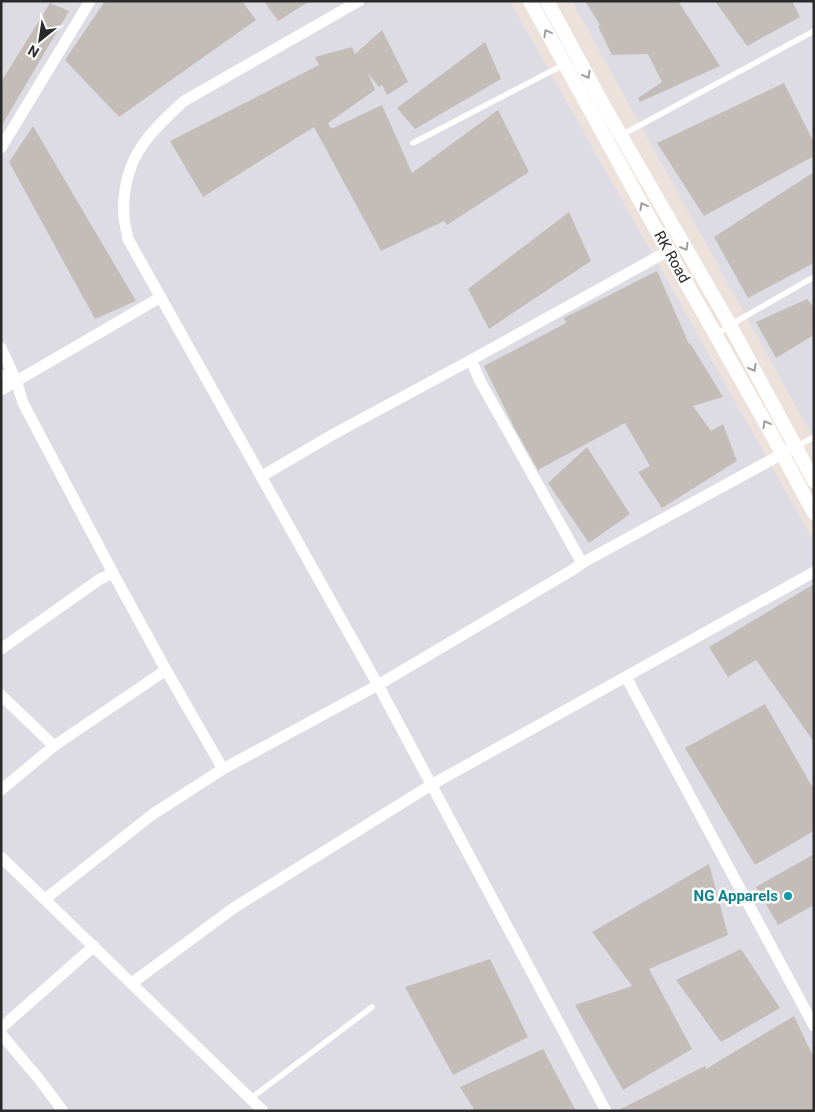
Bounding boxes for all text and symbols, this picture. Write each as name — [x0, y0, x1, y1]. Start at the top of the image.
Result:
north arrow — [15, 15, 65, 65]
one-way arrow — [544, 29, 554, 38]
text: N — [25, 42, 42, 61]
one-way arrow — [581, 70, 591, 79]
one-way arrow — [639, 202, 649, 211]
street label: RK Road — [650, 228, 694, 286]
one-way arrow — [678, 241, 688, 250]
one-way arrow — [747, 363, 757, 372]
one-way arrow — [762, 420, 772, 429]
place label: NG Apparels — [694, 887, 778, 905]
marker: NG Apparels — [782, 890, 794, 902]

